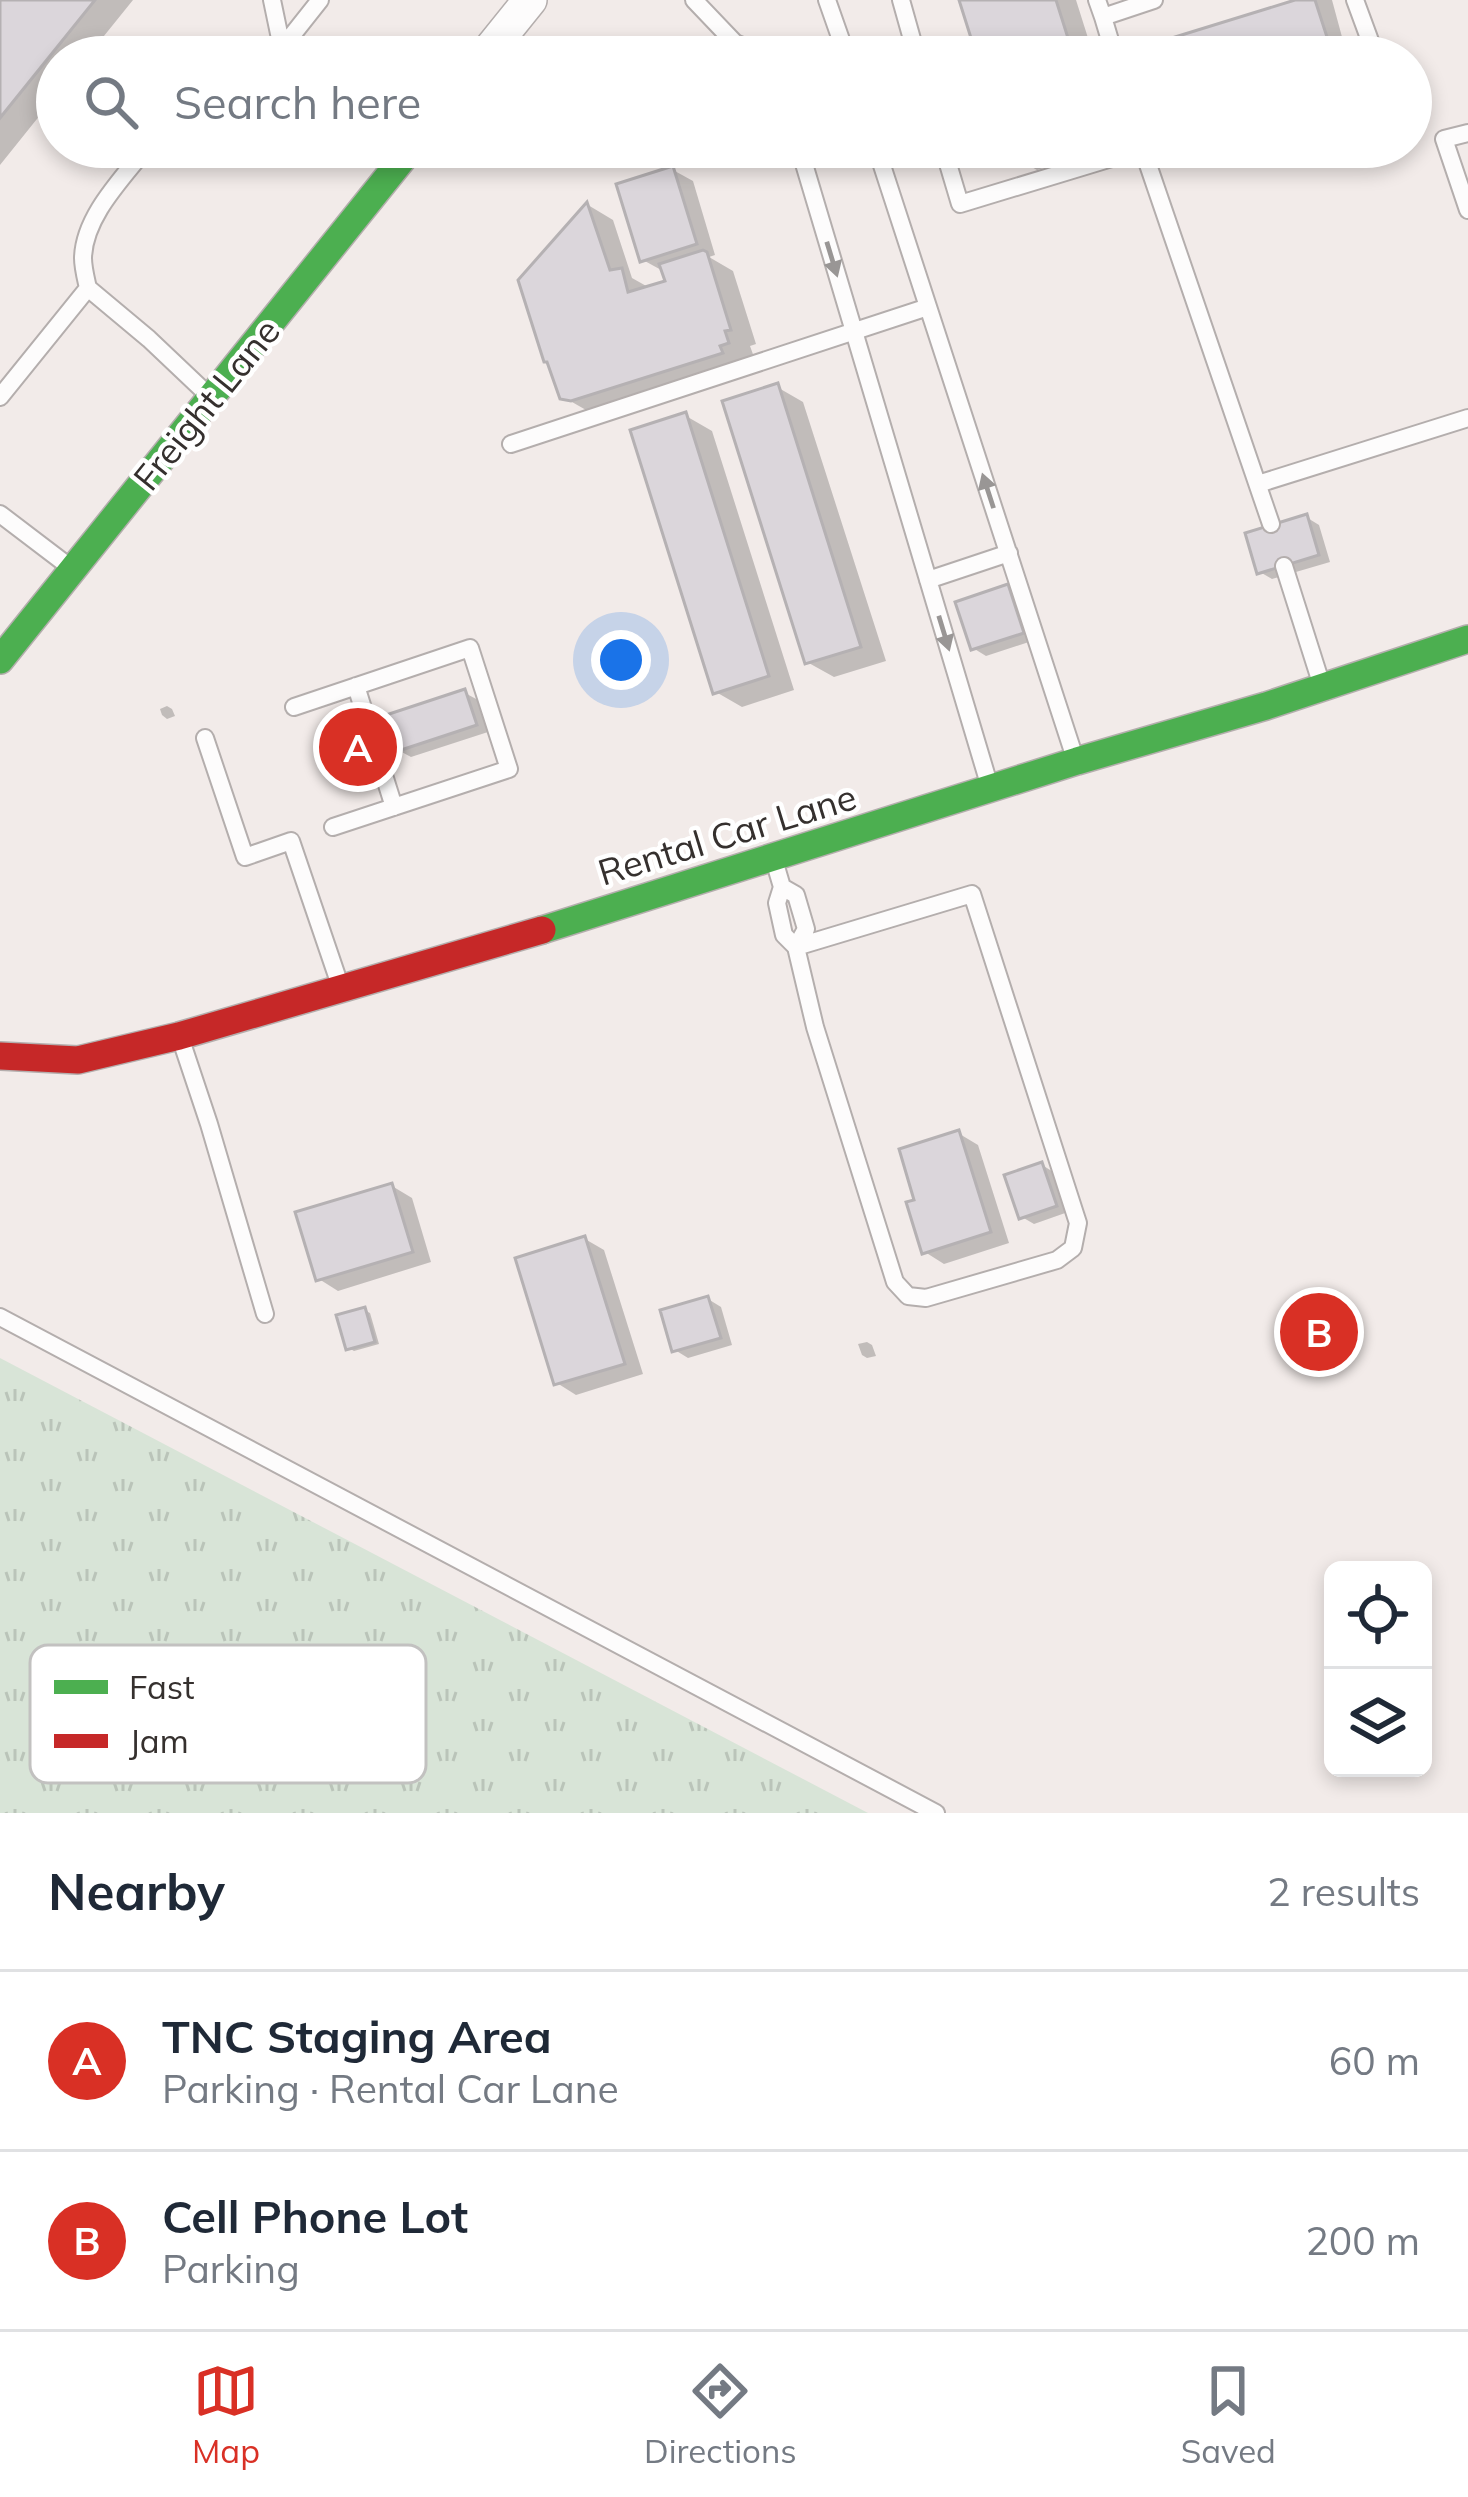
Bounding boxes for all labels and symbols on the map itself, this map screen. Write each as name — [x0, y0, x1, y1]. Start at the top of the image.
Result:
one-way arrow — [824, 241, 842, 278]
street label: Freight Lane — [123, 309, 289, 499]
one-way arrow — [978, 472, 997, 509]
one-way arrow — [936, 615, 954, 652]
your location — [591, 630, 651, 690]
pin: A — [319, 702, 397, 792]
street label: Rental Car Lane — [593, 773, 861, 895]
pin: B — [1280, 1287, 1358, 1377]
legend — [30, 1645, 426, 1783]
text: Fast — [129, 1666, 194, 1707]
text: Jam — [129, 1720, 189, 1761]

